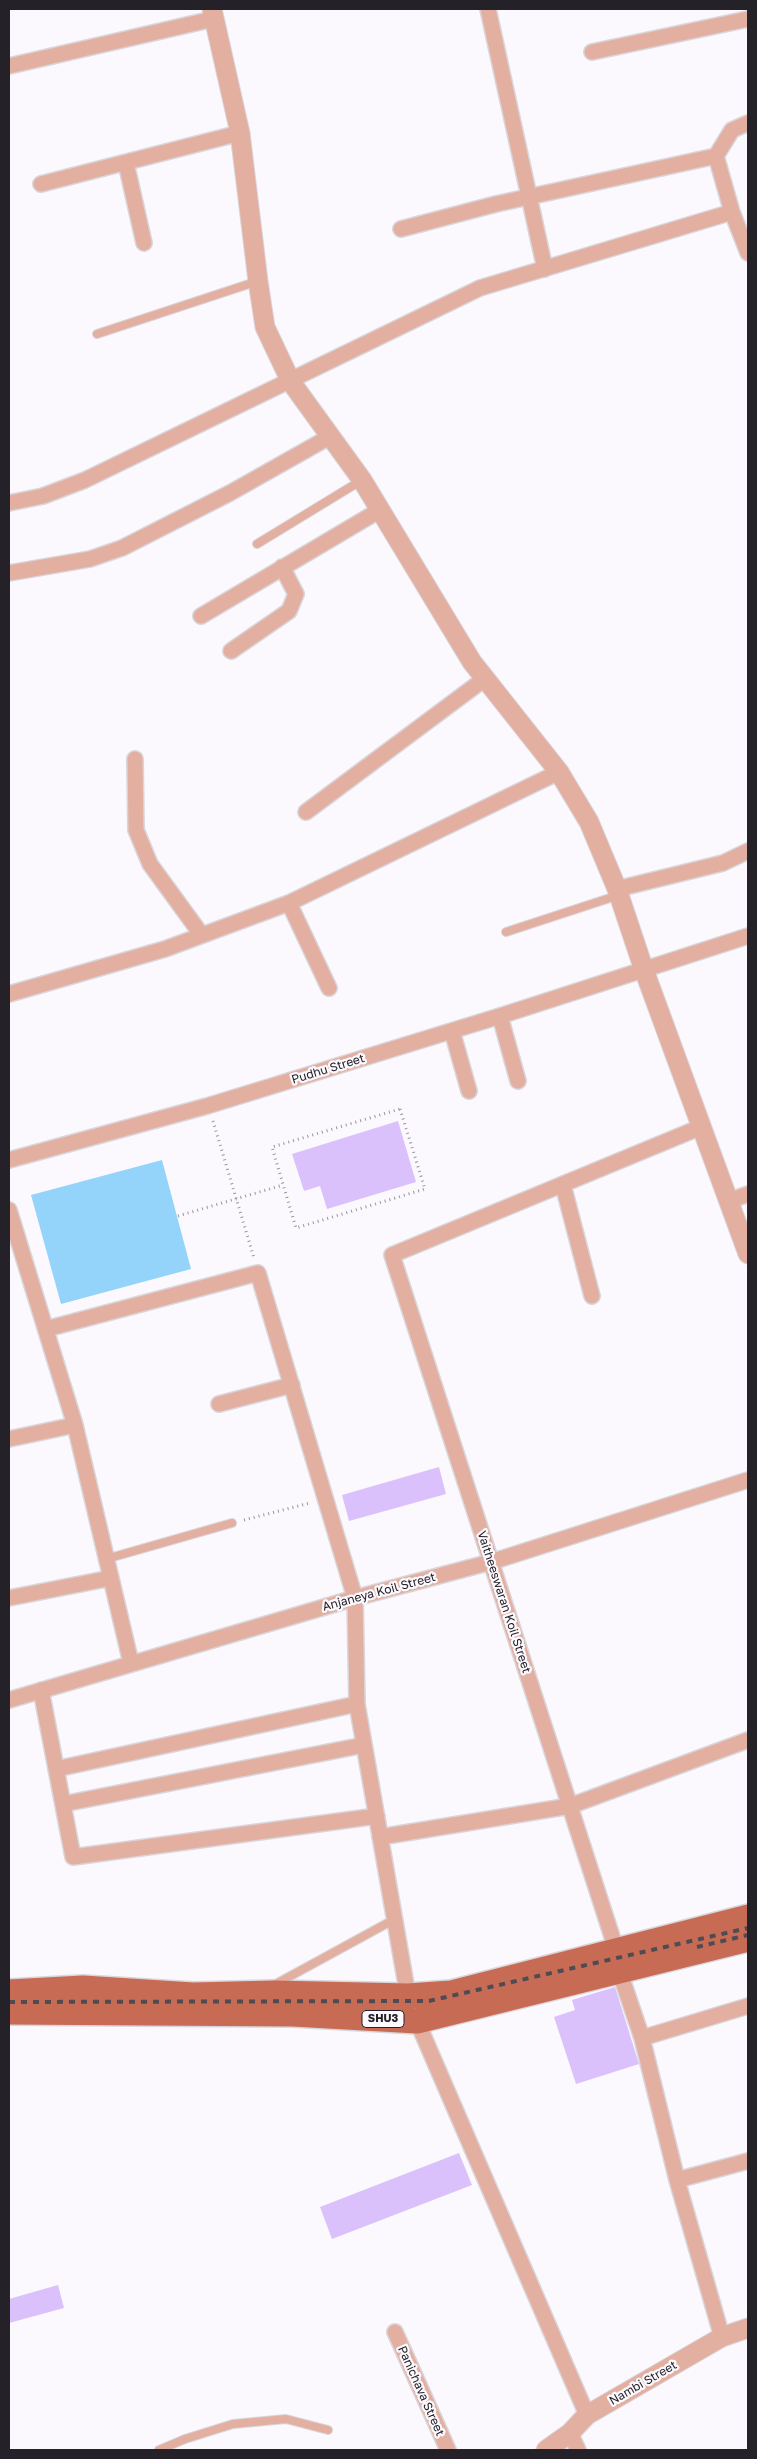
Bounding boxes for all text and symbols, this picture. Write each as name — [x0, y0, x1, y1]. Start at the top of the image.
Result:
street label: Pudhu Street — [290, 1051, 366, 1087]
street label: Vaitheeswaran Koil Street — [474, 1529, 534, 1675]
street label: Anjaneya Koil Street — [321, 1570, 437, 1614]
road number: SHU3 — [362, 2010, 404, 2028]
street label: Panichava Street — [395, 2344, 447, 2438]
street label: Nambi Street — [607, 2358, 679, 2408]

